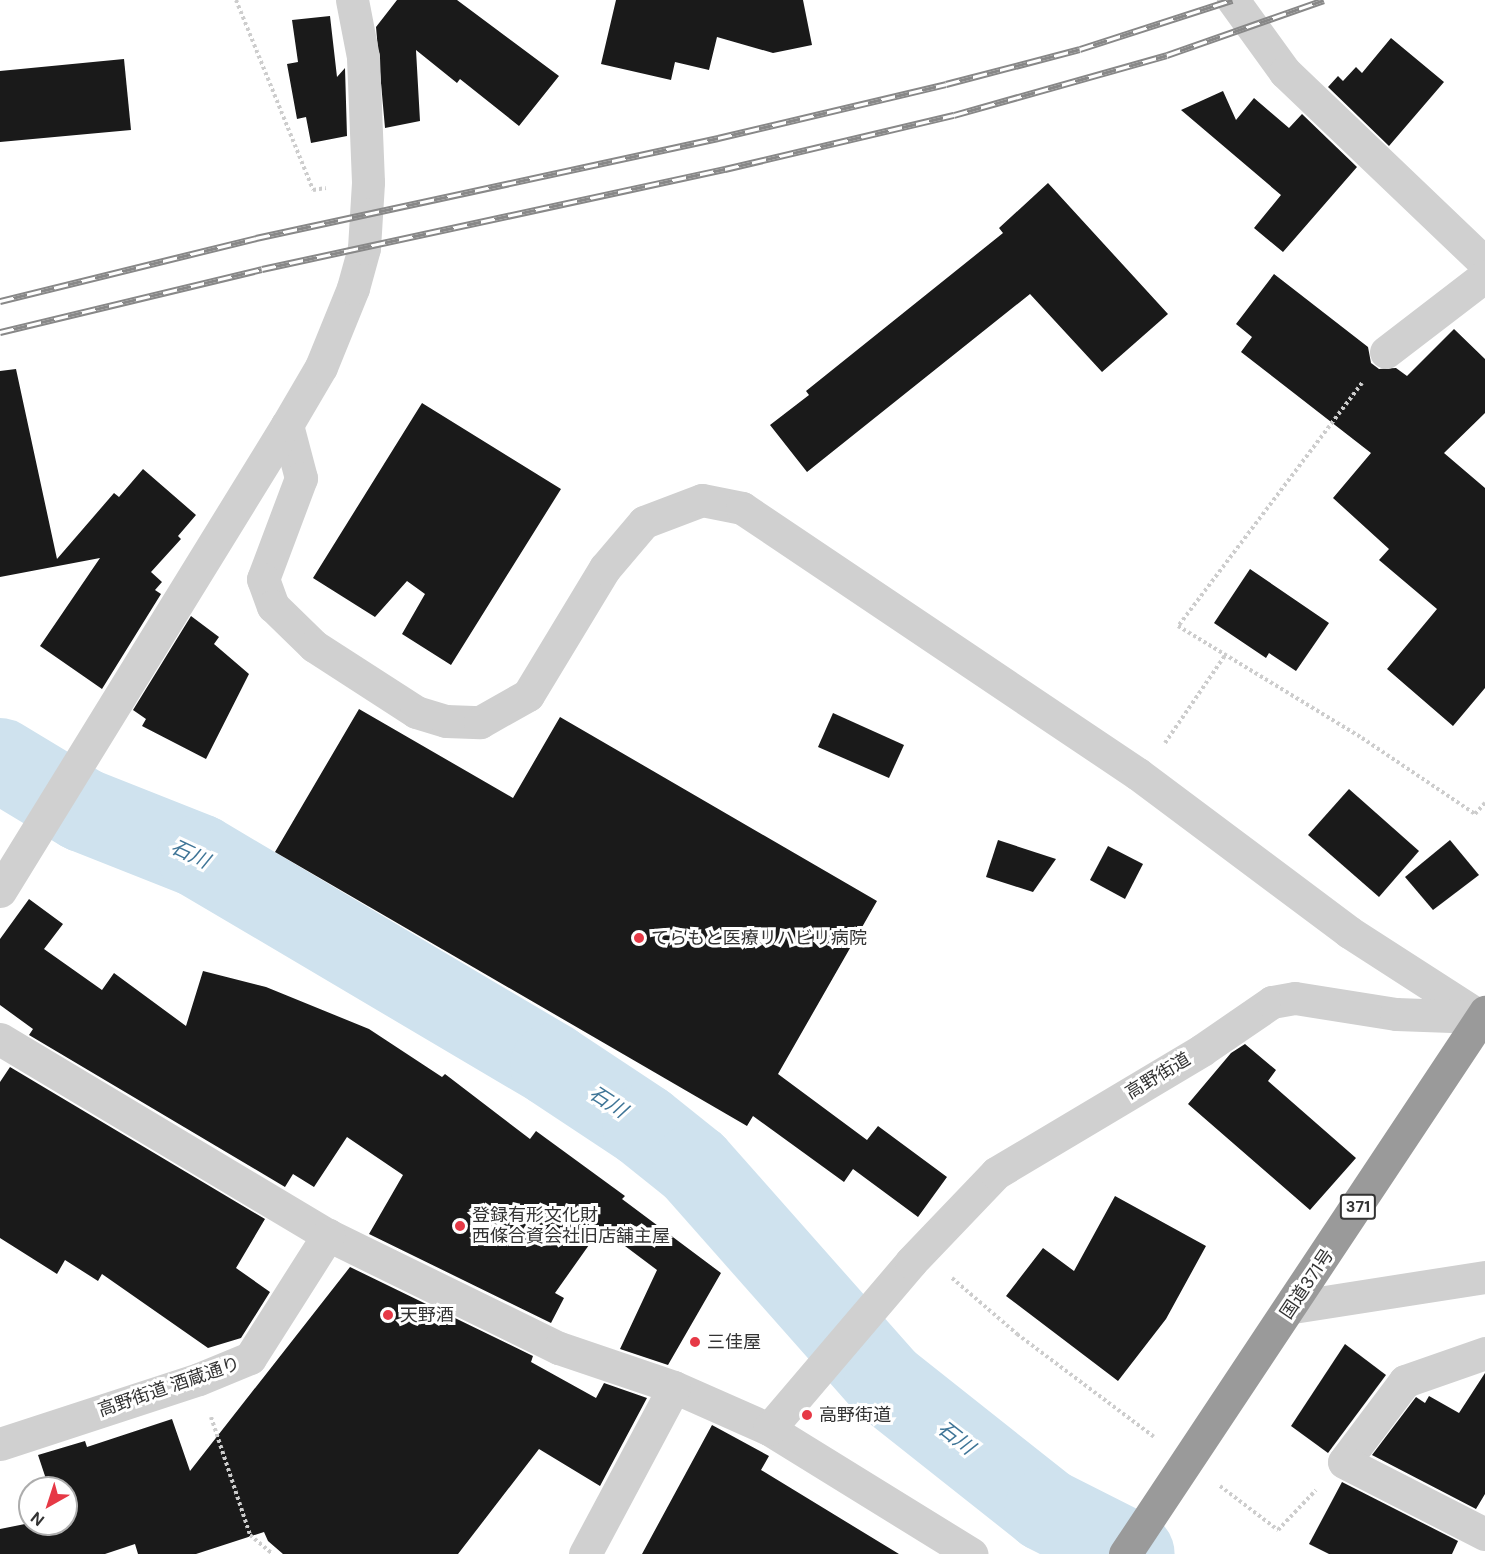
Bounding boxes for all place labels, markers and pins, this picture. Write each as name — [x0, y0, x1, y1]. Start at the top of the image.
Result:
place label: てらもと医療リハビリ病院 — [651, 927, 867, 949]
marker: てらもと医療リハビリ病院 — [632, 931, 646, 945]
place label: 登録有形文化財 西條合資会社旧店舗主屋 — [472, 1205, 670, 1248]
marker: 登録有形文化財 西條合資会社旧店舗主屋 — [453, 1219, 467, 1233]
place label: 天野酒 — [400, 1304, 454, 1326]
marker: 天野酒 — [381, 1308, 395, 1322]
place label: 三佳屋 — [707, 1331, 761, 1353]
marker: 三佳屋 — [688, 1335, 702, 1349]
place label: 高野街道 — [819, 1404, 891, 1426]
marker: 高野街道 — [800, 1408, 814, 1422]

